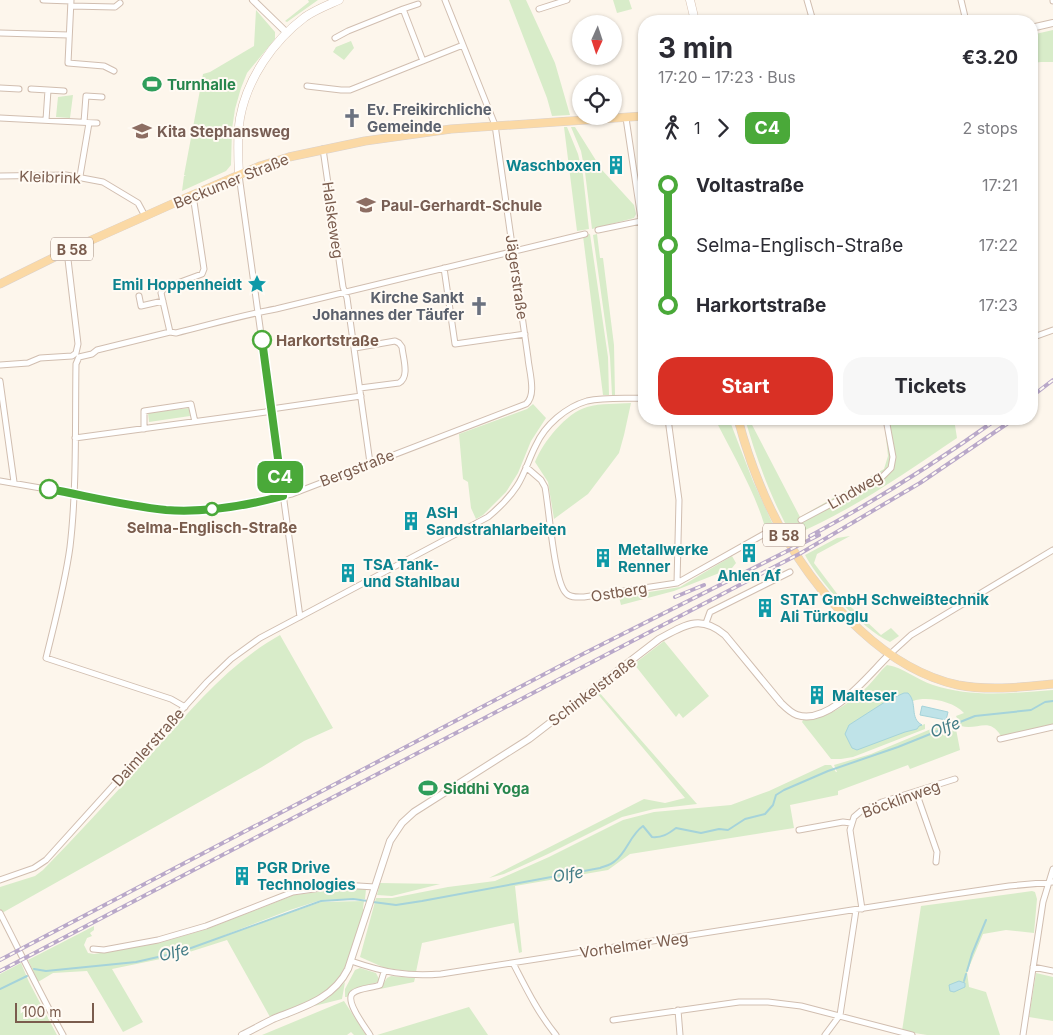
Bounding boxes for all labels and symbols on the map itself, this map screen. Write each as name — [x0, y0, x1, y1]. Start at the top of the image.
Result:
north arrow — [572, 15, 622, 65]
sports icon: Turnhalle — [141, 73, 163, 95]
place label: Turnhalle — [167, 75, 236, 94]
place label: Ev. Freikirchliche Gemeinde — [367, 100, 492, 136]
church icon: Ev. Freikirchliche Gemeinde — [341, 107, 363, 129]
school or university icon: Kita Stephansweg — [131, 120, 153, 142]
place label: Kita Stephansweg — [157, 122, 290, 141]
street label: Beckumer Straße — [171, 149, 291, 213]
building icon: Waschboxen — [605, 154, 627, 176]
place label: Waschboxen — [506, 156, 601, 175]
street label: Kleibrink — [19, 166, 82, 188]
street label: Halskeweg — [318, 180, 348, 260]
school or university icon: Paul-Gerhardt-Schule — [355, 194, 377, 216]
place label: Paul-Gerhardt-Schule — [381, 196, 542, 215]
street label: Jägerstraße — [502, 233, 532, 321]
road number: B 58 — [51, 238, 93, 260]
place icon: Emil Hoppenheidt — [246, 273, 268, 295]
place label: Emil Hoppenheidt — [112, 275, 242, 294]
place label: Kirche Sankt Johannes der Täufer — [312, 288, 465, 324]
church icon: Kirche Sankt Johannes der Täufer — [468, 295, 490, 317]
marker: Harkortstraße — [252, 330, 272, 350]
place label: Harkortstraße — [276, 331, 379, 350]
street label: Bergstraße — [317, 445, 397, 491]
line badge: C4 — [258, 461, 302, 493]
street label: Lindweg — [824, 467, 886, 513]
unlabelled marker — [39, 479, 59, 499]
marker: Selma-Englisch-Straße — [205, 502, 219, 516]
place label: ASH Sandstrahlarbeiten — [426, 503, 566, 539]
building icon: ASH Sandstrahlarbeiten — [400, 510, 422, 532]
place label: Selma-Englisch-Straße — [127, 518, 297, 537]
road number: B 58 — [763, 524, 805, 546]
place label: Metallwerke Renner — [618, 540, 709, 576]
building icon: Ahlen Af — [738, 542, 760, 564]
building icon: Metallwerke Renner — [592, 547, 614, 569]
place label: TSA Tank- und Stahlbau — [363, 555, 460, 591]
building icon: TSA Tank- und Stahlbau — [337, 562, 359, 584]
place label: Ahlen Af — [717, 566, 781, 585]
street label: Ostberg — [589, 578, 649, 606]
place label: STAT GmbH Schweißtechnik Ali Türkoglu — [780, 590, 989, 626]
building icon: STAT GmbH Schweißtechnik Ali Türkoglu — [754, 597, 776, 619]
street label: Schinkelstraße — [544, 652, 640, 730]
building icon: Malteser — [806, 684, 828, 706]
place label: Malteser — [832, 686, 897, 705]
street label: Daimlerstraße — [108, 704, 188, 790]
water label: Olfe — [927, 712, 963, 742]
street label: Böcklinweg — [859, 776, 943, 822]
sports icon: Siddhi Yoga — [417, 777, 439, 799]
place label: Siddhi Yoga — [443, 779, 529, 798]
place label: PGR Drive Technologies — [257, 858, 356, 894]
water label: Olfe — [551, 861, 585, 887]
building icon: PGR Drive Technologies — [231, 865, 253, 887]
street label: Vorhelmer Weg — [578, 928, 690, 962]
water label: Olfe — [157, 939, 191, 965]
scale bar — [15, 1000, 94, 1023]

